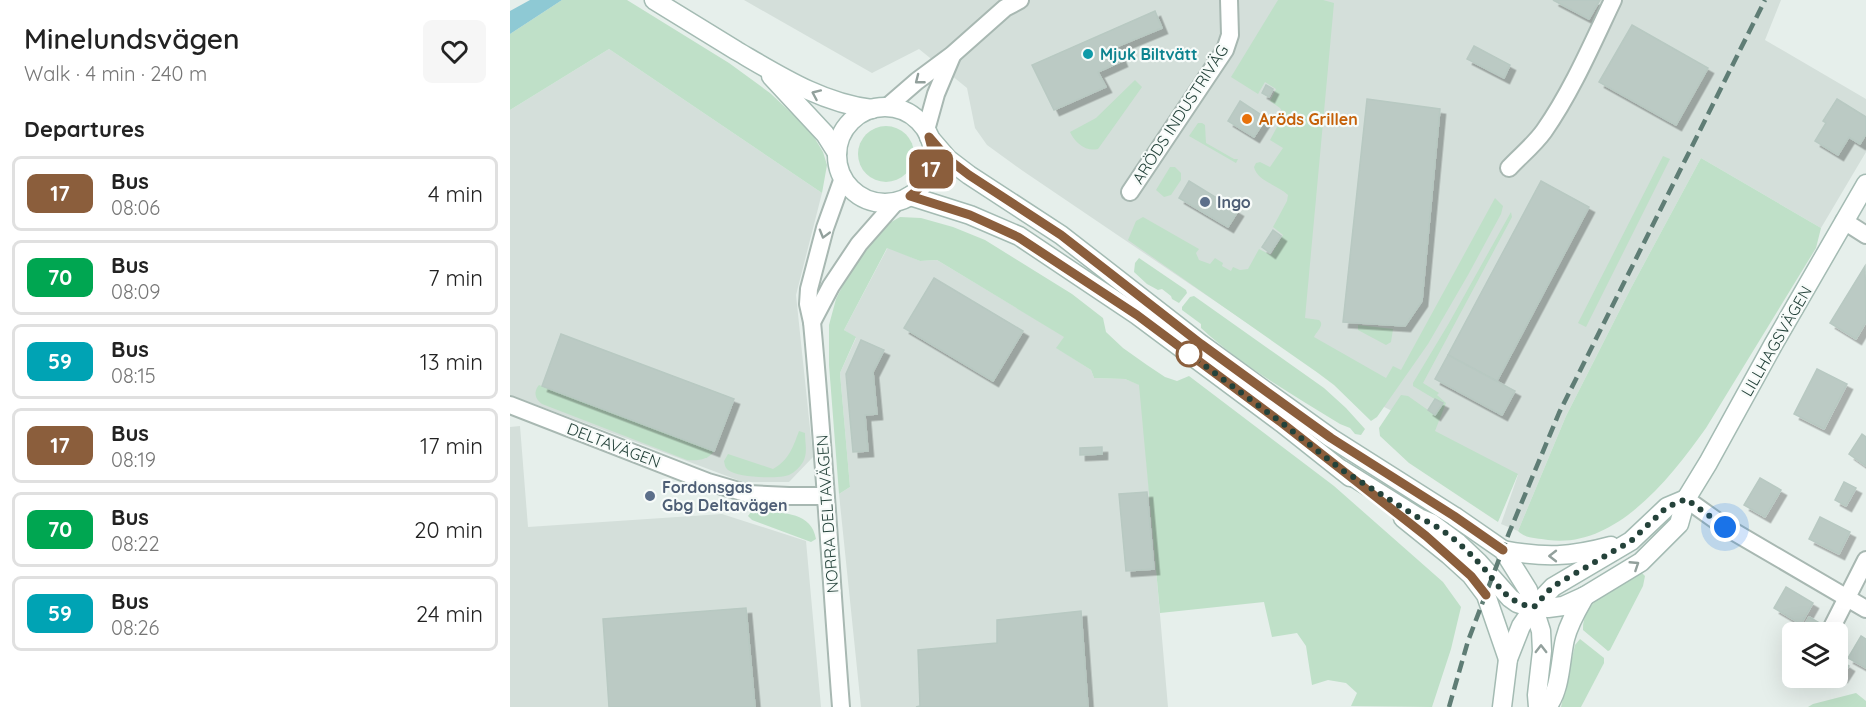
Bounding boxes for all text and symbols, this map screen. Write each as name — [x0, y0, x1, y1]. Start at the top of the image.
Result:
button: heart — [423, 20, 486, 83]
text: Minelundsvägen — [24, 21, 240, 56]
street label: ARÖDS INDUSTRIVÄG — [1127, 41, 1233, 187]
place label: Mjuk Biltvätt — [1100, 44, 1198, 64]
marker: Mjuk Biltvätt — [1081, 47, 1095, 61]
text: Walk · 4 min · 240 m — [24, 61, 207, 86]
one-way arrow — [914, 73, 925, 84]
one-way arrow — [812, 89, 823, 101]
place label: Aröds Grillen — [1259, 109, 1358, 129]
marker: Aröds Grillen — [1240, 112, 1254, 126]
text: Departures — [24, 115, 145, 143]
line badge: 17 — [904, 150, 958, 188]
text: 17 — [921, 156, 941, 182]
text: Bus — [111, 167, 149, 195]
text: 17 — [50, 180, 70, 206]
text: 4 min — [428, 180, 483, 208]
place label: Ingo — [1217, 192, 1251, 212]
text: 08:06 — [111, 195, 160, 220]
marker: Ingo — [1198, 195, 1212, 209]
one-way arrow — [819, 228, 831, 238]
text: Bus — [111, 251, 149, 279]
text: 70 — [48, 264, 72, 290]
text: 7 min — [428, 264, 483, 292]
text: 08:09 — [111, 279, 161, 304]
street label: LILLHAGSVÄGEN — [1736, 282, 1816, 400]
text: Bus — [111, 335, 149, 363]
unlabelled marker — [1176, 341, 1202, 367]
text: 59 — [48, 348, 72, 374]
text: 13 min — [420, 348, 483, 376]
text: 08:15 — [111, 363, 156, 388]
street label: DELTAVÄGEN — [564, 418, 664, 472]
text: Bus — [111, 419, 149, 447]
text: 17 — [50, 432, 70, 458]
text: 17 min — [420, 432, 483, 460]
street label: NORRA DELTAVÄGEN — [811, 434, 843, 594]
text: 08:19 — [111, 447, 156, 472]
place label: Fordonsgas Gbg Deltavägen — [662, 477, 787, 515]
marker: Fordonsgas Gbg Deltavägen — [643, 489, 657, 503]
text: Bus — [111, 503, 149, 531]
your location — [1710, 512, 1740, 542]
text: 70 — [48, 516, 72, 542]
text: 20 min — [414, 516, 483, 544]
text: 08:22 — [111, 531, 160, 556]
one-way arrow — [1548, 550, 1557, 562]
one-way arrow — [1628, 562, 1639, 573]
text: Bus — [111, 587, 149, 615]
text: 59 — [48, 600, 72, 626]
text: 24 min — [416, 600, 483, 628]
text: 08:26 — [111, 615, 159, 640]
map controls — [1782, 622, 1848, 688]
button: layers — [1782, 622, 1848, 688]
one-way arrow — [1535, 644, 1547, 653]

